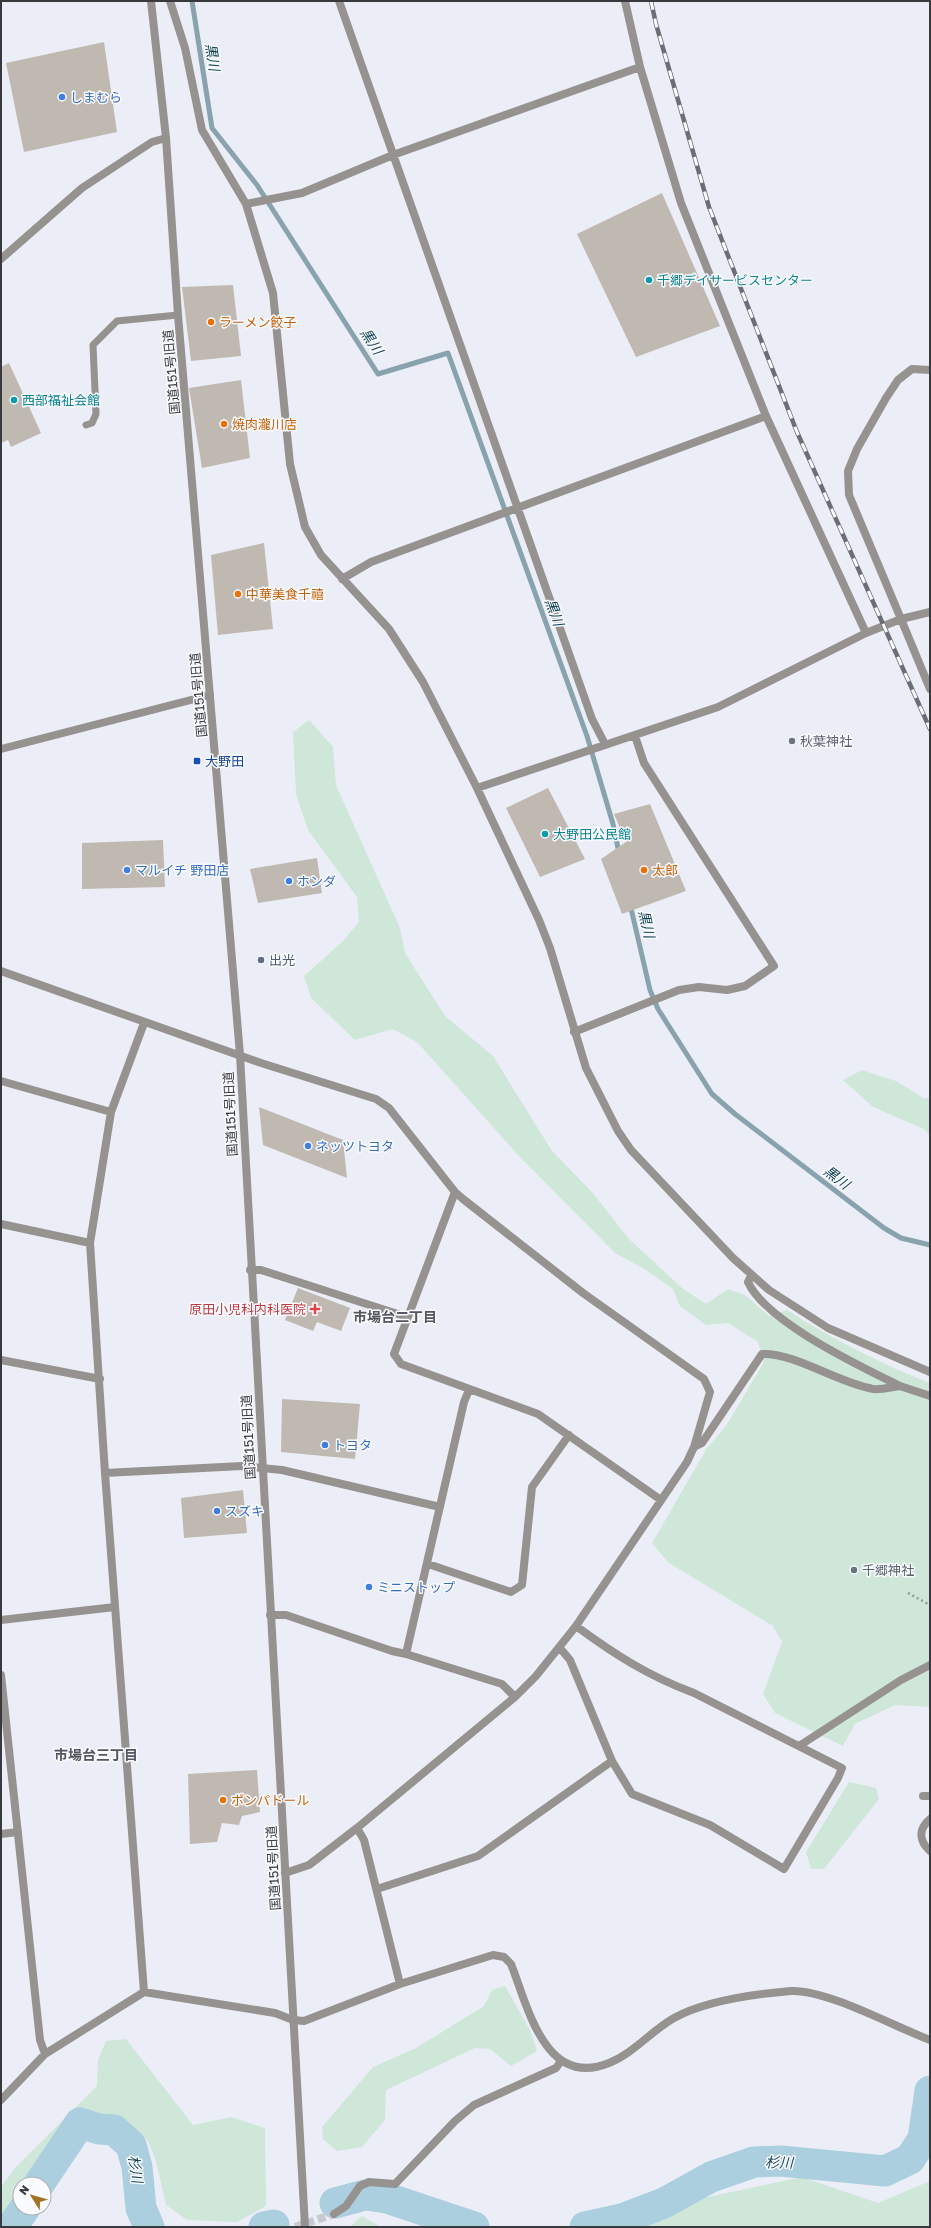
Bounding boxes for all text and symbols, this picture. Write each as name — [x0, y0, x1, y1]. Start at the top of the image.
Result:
water label: 黒川 — [202, 42, 224, 74]
place label: しまむら — [70, 89, 122, 105]
marker: しまむら — [57, 92, 67, 102]
place label: 千郷デイサービスセンター — [657, 272, 813, 288]
marker: 千郷デイサービスセンター — [644, 275, 654, 285]
place label: ラーメン餃子 — [219, 314, 296, 330]
marker: ラーメン餃子 — [206, 317, 216, 327]
water label: 黒川 — [357, 325, 388, 359]
street label: 国道151号旧道 — [159, 329, 183, 415]
place label: 西部福祉会館 — [22, 392, 100, 408]
marker: 西部福祉会館 — [9, 395, 19, 405]
place label: 焼肉瀧川店 — [232, 416, 297, 432]
marker: 焼肉瀧川店 — [219, 419, 229, 429]
place label: 中華美食千禧 — [246, 586, 324, 602]
marker: 中華美食千禧 — [233, 589, 243, 599]
water label: 黒川 — [542, 596, 568, 630]
street label: 国道151号旧道 — [186, 652, 210, 738]
place label: 秋葉神社 — [800, 733, 852, 749]
marker: 秋葉神社 — [787, 736, 797, 746]
place label: 大野田 — [205, 753, 244, 769]
marker: 大野田 — [192, 756, 202, 766]
place label: 大野田公民館 — [553, 826, 631, 842]
marker: 大野田公民館 — [540, 829, 550, 839]
place label: マルイチ 野田店 — [135, 862, 229, 878]
place label: 太郎 — [652, 862, 678, 878]
marker: マルイチ 野田店 — [122, 865, 132, 875]
marker: 太郎 — [639, 865, 649, 875]
place label: ホンダ — [297, 873, 336, 889]
marker: ホンダ — [284, 876, 294, 886]
water label: 黒川 — [636, 908, 659, 942]
place label: 出光 — [269, 952, 295, 968]
marker: 出光 — [256, 955, 266, 965]
street label: 国道151号旧道 — [220, 1071, 240, 1157]
place label: ネッツトヨタ — [316, 1138, 394, 1154]
marker: ネッツトヨタ — [303, 1141, 313, 1151]
water label: 黒川 — [821, 1162, 855, 1193]
place label: 原田小児科内科医院 — [189, 1301, 306, 1317]
marker: 原田小児科内科医院 — [309, 1303, 321, 1315]
district label: 市場台二丁目 — [353, 1308, 437, 1325]
street label: 国道151号旧道 — [238, 1394, 258, 1480]
place label: トヨタ — [333, 1437, 372, 1453]
marker: トヨタ — [320, 1440, 330, 1450]
place label: スズキ — [225, 1503, 264, 1519]
marker: スズキ — [212, 1506, 222, 1516]
place label: 千郷神社 — [862, 1562, 914, 1578]
marker: 千郷神社 — [849, 1565, 859, 1575]
place label: ミニストップ — [377, 1579, 455, 1595]
marker: ミニストップ — [364, 1582, 374, 1592]
district label: 市場台三丁目 — [54, 1746, 138, 1763]
place label: ポンパドール — [231, 1792, 309, 1808]
marker: ポンパドール — [218, 1795, 228, 1805]
street label: 国道151号旧道 — [263, 1825, 283, 1911]
water label: 杉川 — [765, 2153, 795, 2171]
water label: 杉川 — [125, 2154, 147, 2186]
north arrow — [12, 2176, 52, 2216]
text: N — [16, 2182, 31, 2197]

